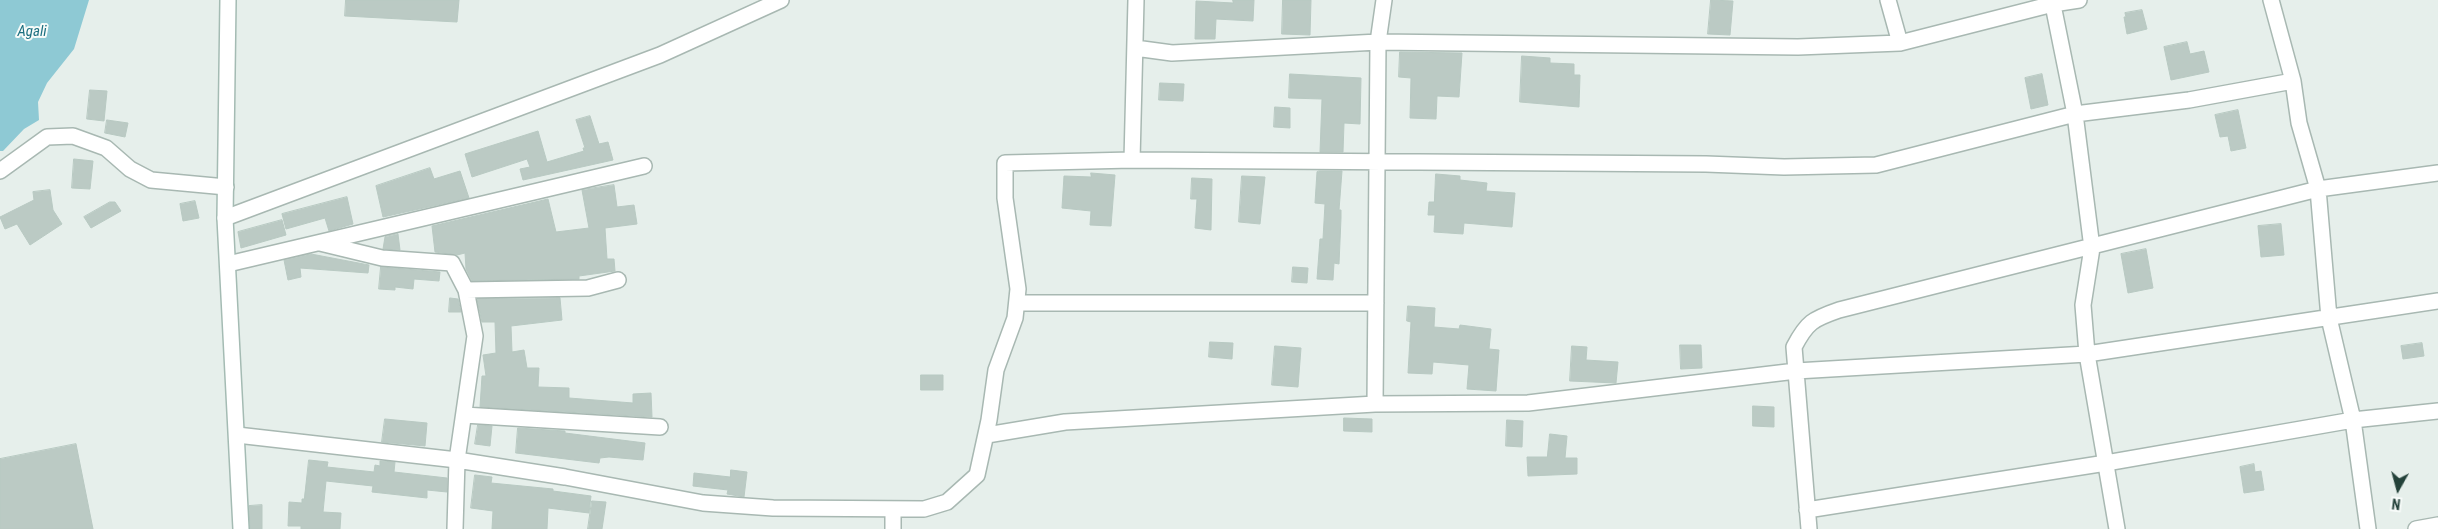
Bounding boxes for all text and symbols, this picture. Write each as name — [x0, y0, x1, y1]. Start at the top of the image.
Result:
water label: Agali — [17, 23, 47, 41]
north arrow — [2373, 464, 2423, 514]
text: N — [2391, 495, 2401, 512]

